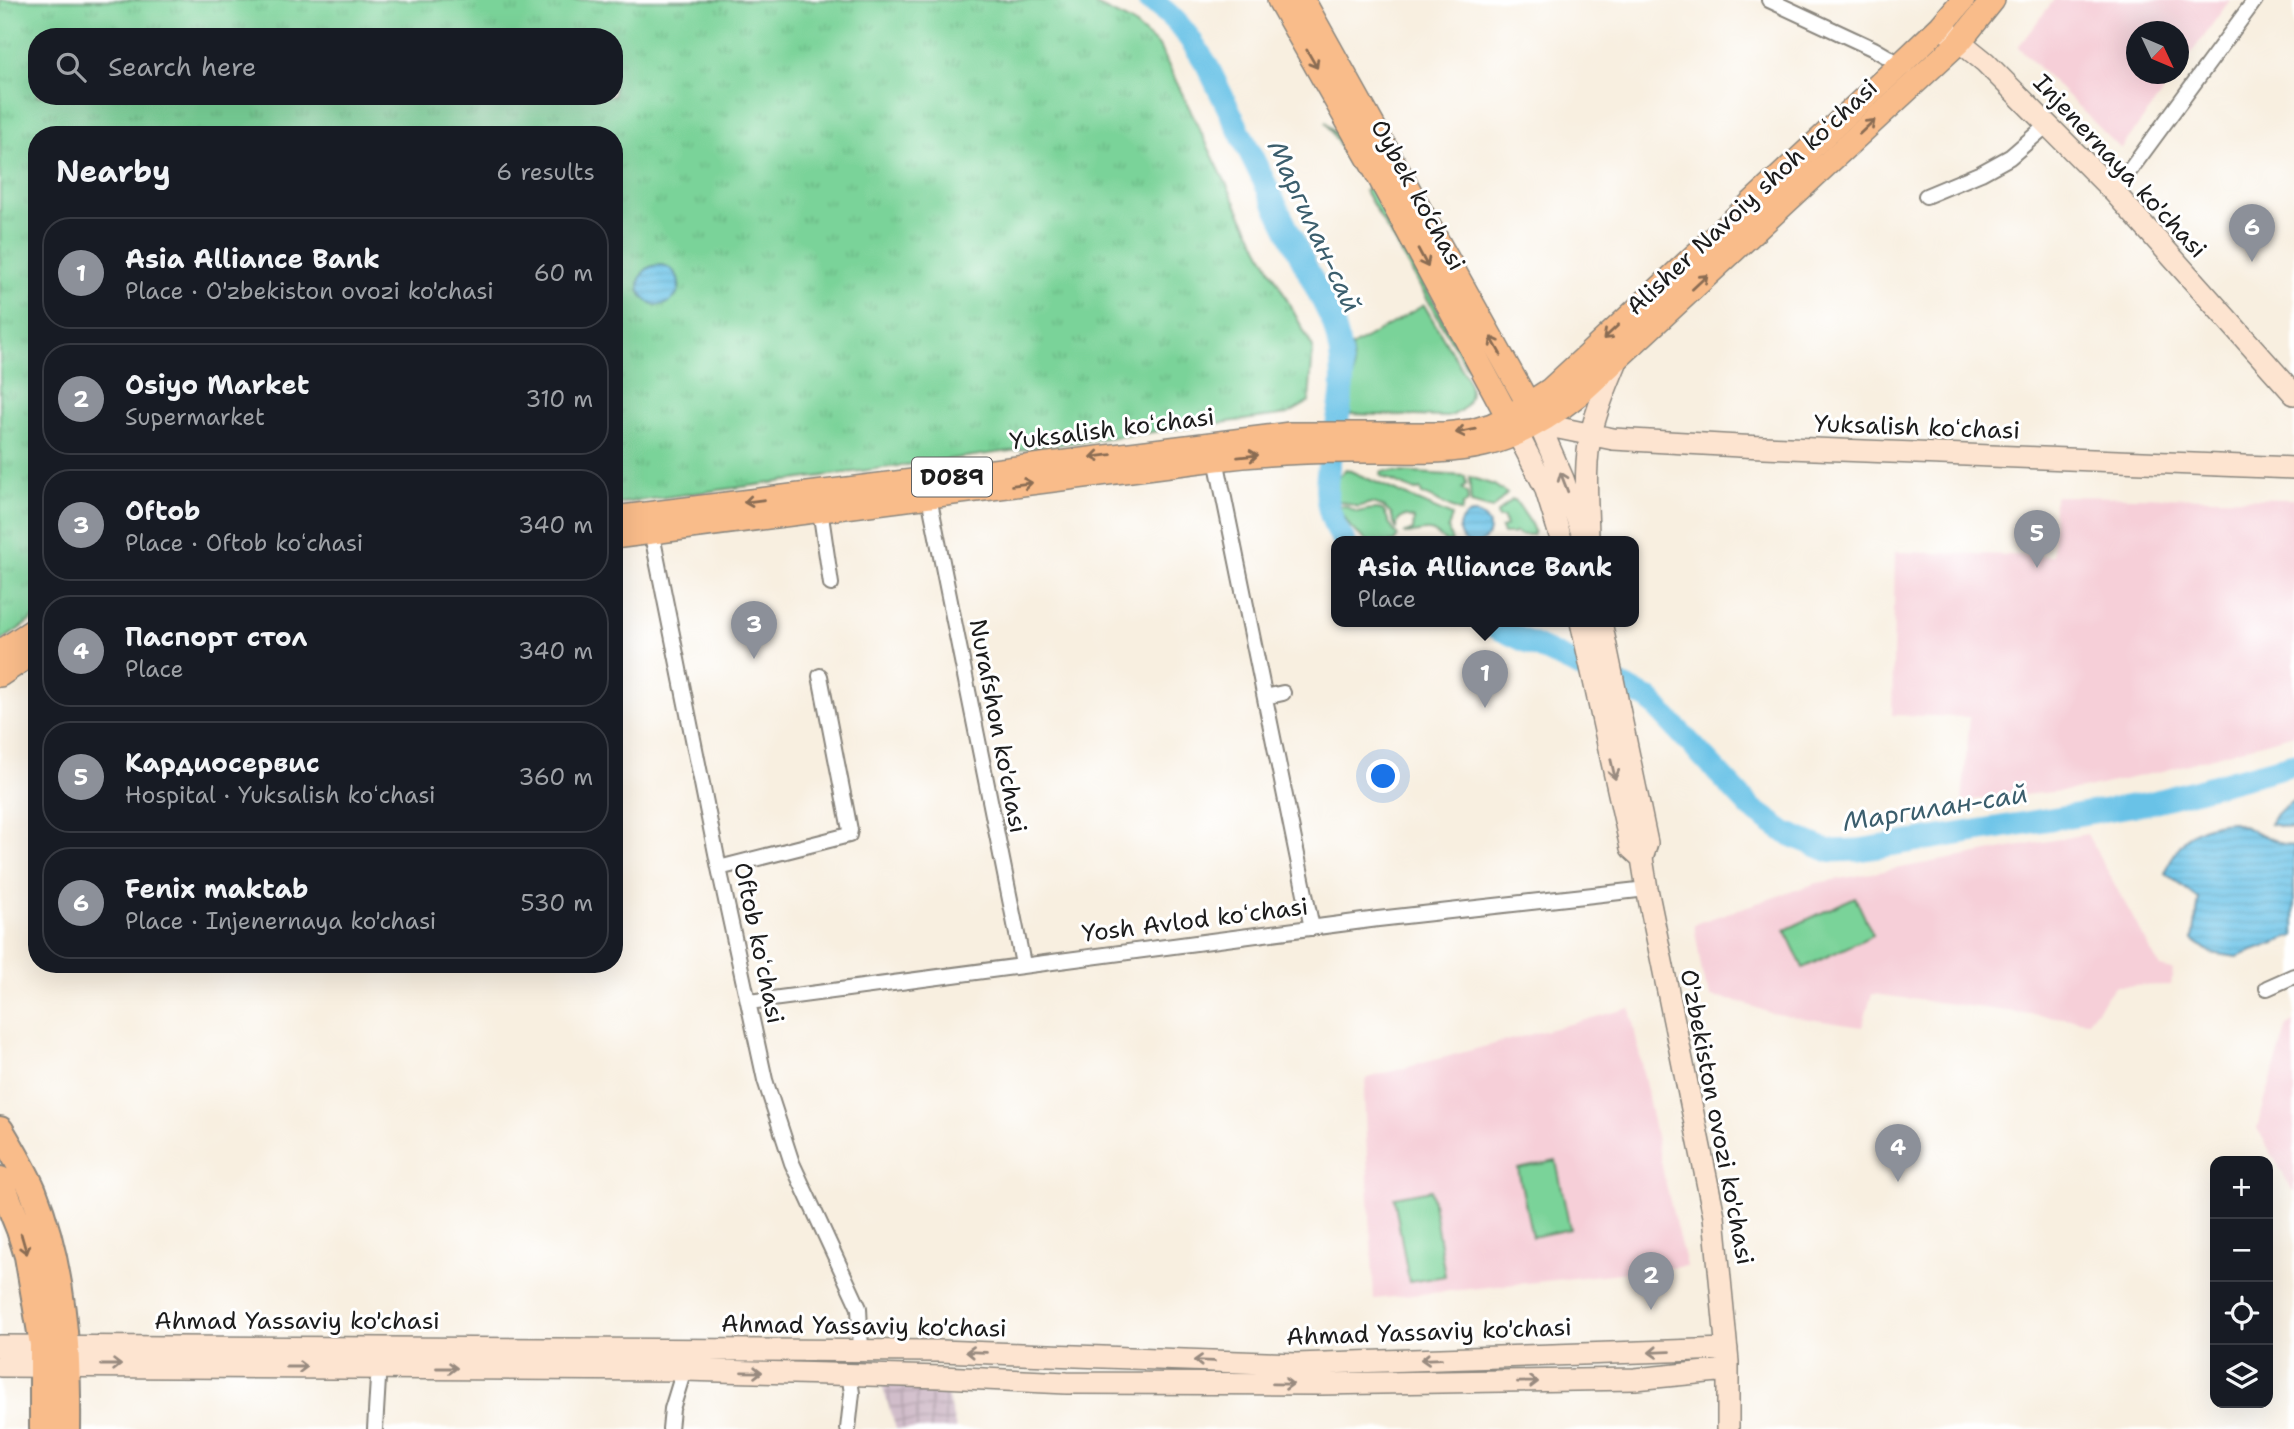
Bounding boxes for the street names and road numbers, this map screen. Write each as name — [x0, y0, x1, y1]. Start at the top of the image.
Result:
street label: Injenernaya ko'chasi — [2026, 67, 2214, 265]
street label: Alisher Navoiy shoh koʻchasi — [1619, 72, 1885, 322]
street label: Oybek ko‘chasi — [1363, 114, 1473, 276]
street label: Yuksalish koʻchasi — [1008, 401, 1216, 457]
street label: Yuksalish koʻchasi — [1813, 407, 2021, 447]
road number: D089 — [912, 457, 992, 496]
street label: Nurafshon ko'chasi — [962, 616, 1034, 836]
street label: Oftob koʻchasi — [726, 859, 792, 1027]
street label: Yosh Avlod koʻchasi — [1080, 890, 1310, 950]
street label: O'zbekiston ovozi ko'chasi — [1673, 966, 1761, 1268]
street label: Ahmad Yassaviy ko'chasi — [154, 1305, 440, 1337]
street label: Ahmad Yassaviy ko'chasi — [721, 1308, 1007, 1344]
street label: Ahmad Yassaviy ko'chasi — [1286, 1311, 1572, 1353]

